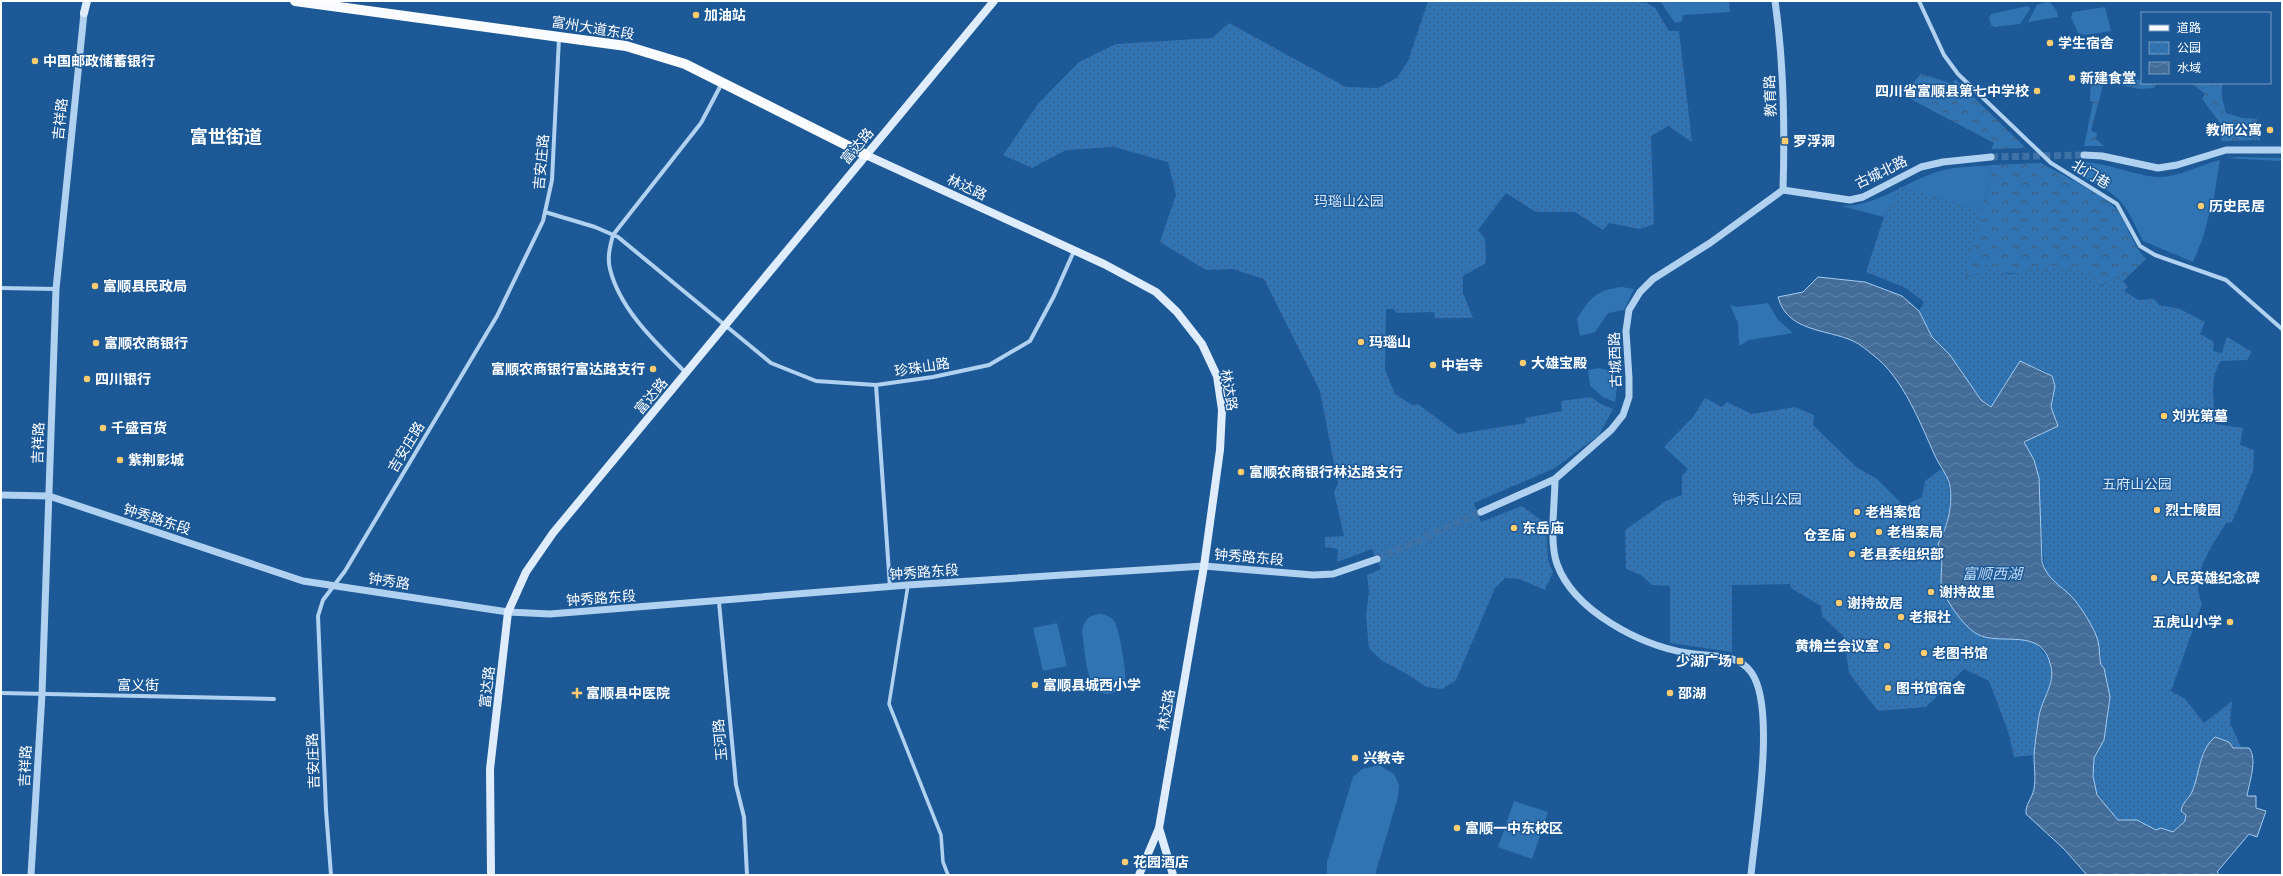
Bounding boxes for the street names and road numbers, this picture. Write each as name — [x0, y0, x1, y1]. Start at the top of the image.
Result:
street label: 富州大道东段 — [550, 13, 636, 43]
street label: 教育路 — [1760, 75, 1780, 117]
street label: 吉祥路 — [49, 97, 71, 141]
street label: 富达路 — [837, 124, 877, 168]
street label: 吉安庄路 — [530, 133, 552, 191]
street label: 古城北路 — [1852, 152, 1910, 192]
street label: 北门巷 — [2068, 155, 2114, 193]
street label: 林达路 — [944, 170, 990, 204]
street label: 古城西路 — [1605, 332, 1625, 388]
street label: 珍珠山路 — [893, 354, 951, 380]
street label: 林达路 — [1216, 368, 1242, 412]
street label: 富达路 — [631, 374, 671, 418]
street label: 吉安庄路 — [384, 418, 428, 476]
street label: 吉祥路 — [28, 422, 48, 464]
street label: 钟秀路东段 — [121, 500, 193, 538]
street label: 钟秀路东段 — [1213, 545, 1285, 569]
street label: 钟秀路东段 — [888, 561, 960, 583]
street label: 钟秀路 — [367, 569, 411, 593]
street label: 钟秀路东段 — [565, 587, 637, 609]
street label: 富达路 — [476, 665, 498, 709]
street label: 富义街 — [117, 676, 159, 694]
street label: 林达路 — [1153, 688, 1179, 732]
street label: 玉河路 — [709, 718, 731, 762]
street label: 吉安庄路 — [303, 733, 323, 789]
street label: 吉祥路 — [15, 745, 35, 787]

